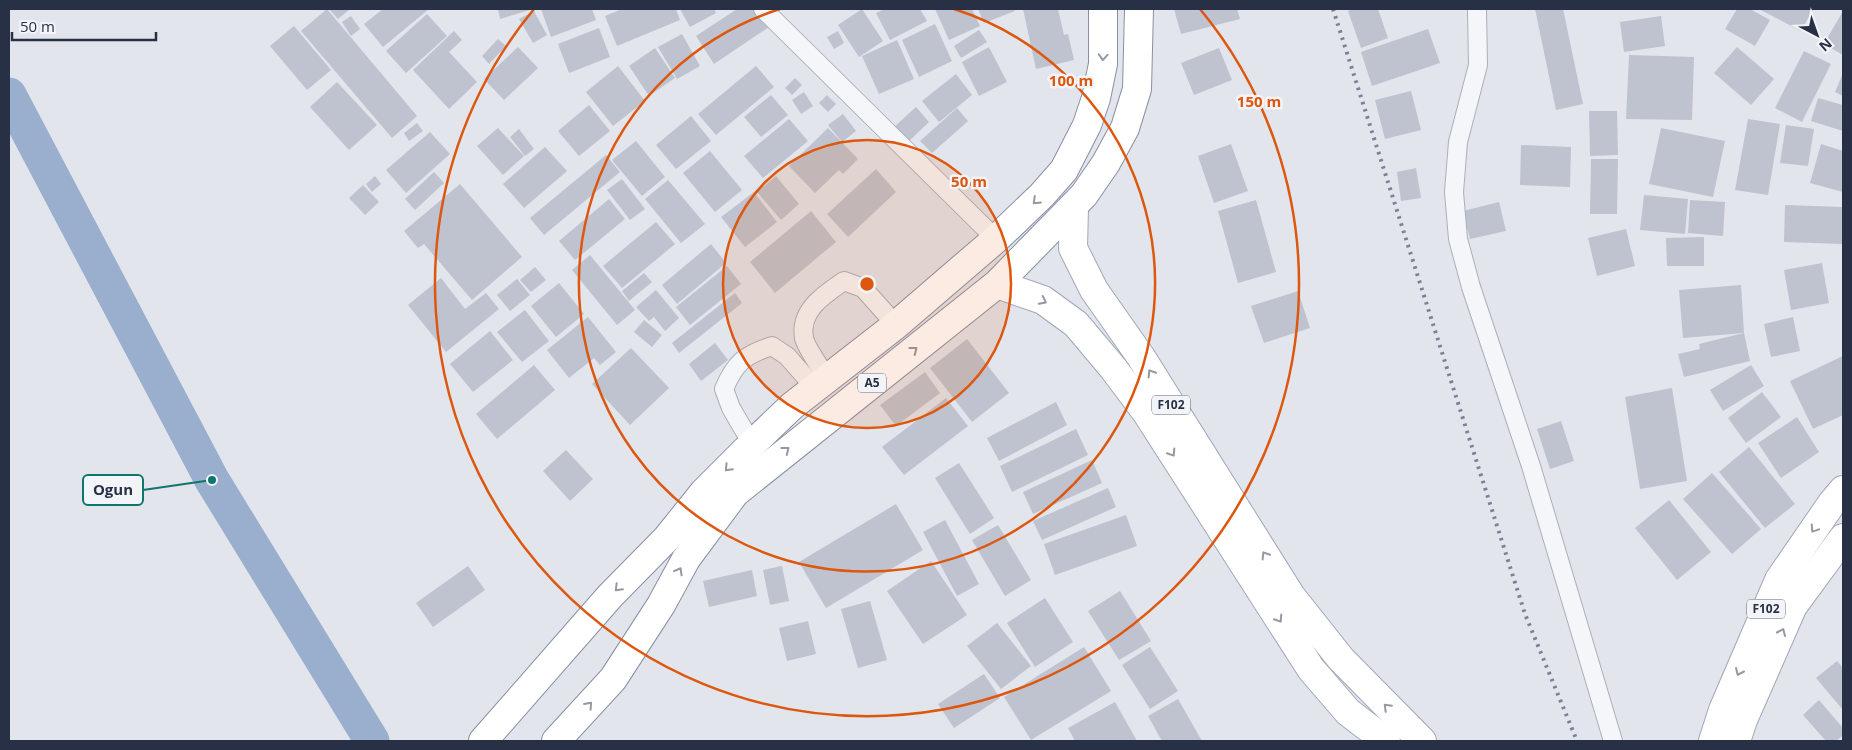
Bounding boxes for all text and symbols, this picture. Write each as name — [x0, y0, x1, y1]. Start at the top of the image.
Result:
scale bar — [12, 10, 156, 42]
north arrow — [1792, 10, 1842, 60]
text: 50 m — [20, 16, 55, 36]
text: N — [1815, 34, 1836, 56]
one-way arrow — [1097, 54, 1108, 62]
text: 100 m — [1049, 70, 1093, 90]
text: 150 m — [1237, 91, 1281, 111]
text: 50 m — [951, 171, 987, 191]
one-way arrow — [1032, 195, 1041, 204]
centre of rings — [858, 275, 876, 293]
one-way arrow — [1037, 295, 1046, 305]
one-way arrow — [908, 346, 917, 355]
one-way arrow — [1147, 369, 1157, 378]
road number: A5 — [858, 373, 886, 392]
road number: F102 — [1152, 396, 1190, 414]
one-way arrow — [780, 448, 789, 456]
one-way arrow — [1166, 448, 1176, 457]
one-way arrow — [725, 462, 734, 471]
callout: Ogun — [83, 475, 143, 505]
text: Ogun — [93, 479, 133, 499]
one-way arrow — [1811, 523, 1820, 532]
one-way arrow — [1262, 551, 1272, 560]
one-way arrow — [673, 567, 683, 576]
one-way arrow — [615, 582, 624, 591]
road number: F102 — [1747, 600, 1785, 618]
one-way arrow — [1273, 613, 1282, 623]
one-way arrow — [1775, 628, 1786, 637]
one-way arrow — [1735, 667, 1746, 676]
one-way arrow — [583, 702, 592, 711]
one-way arrow — [1384, 703, 1393, 712]

